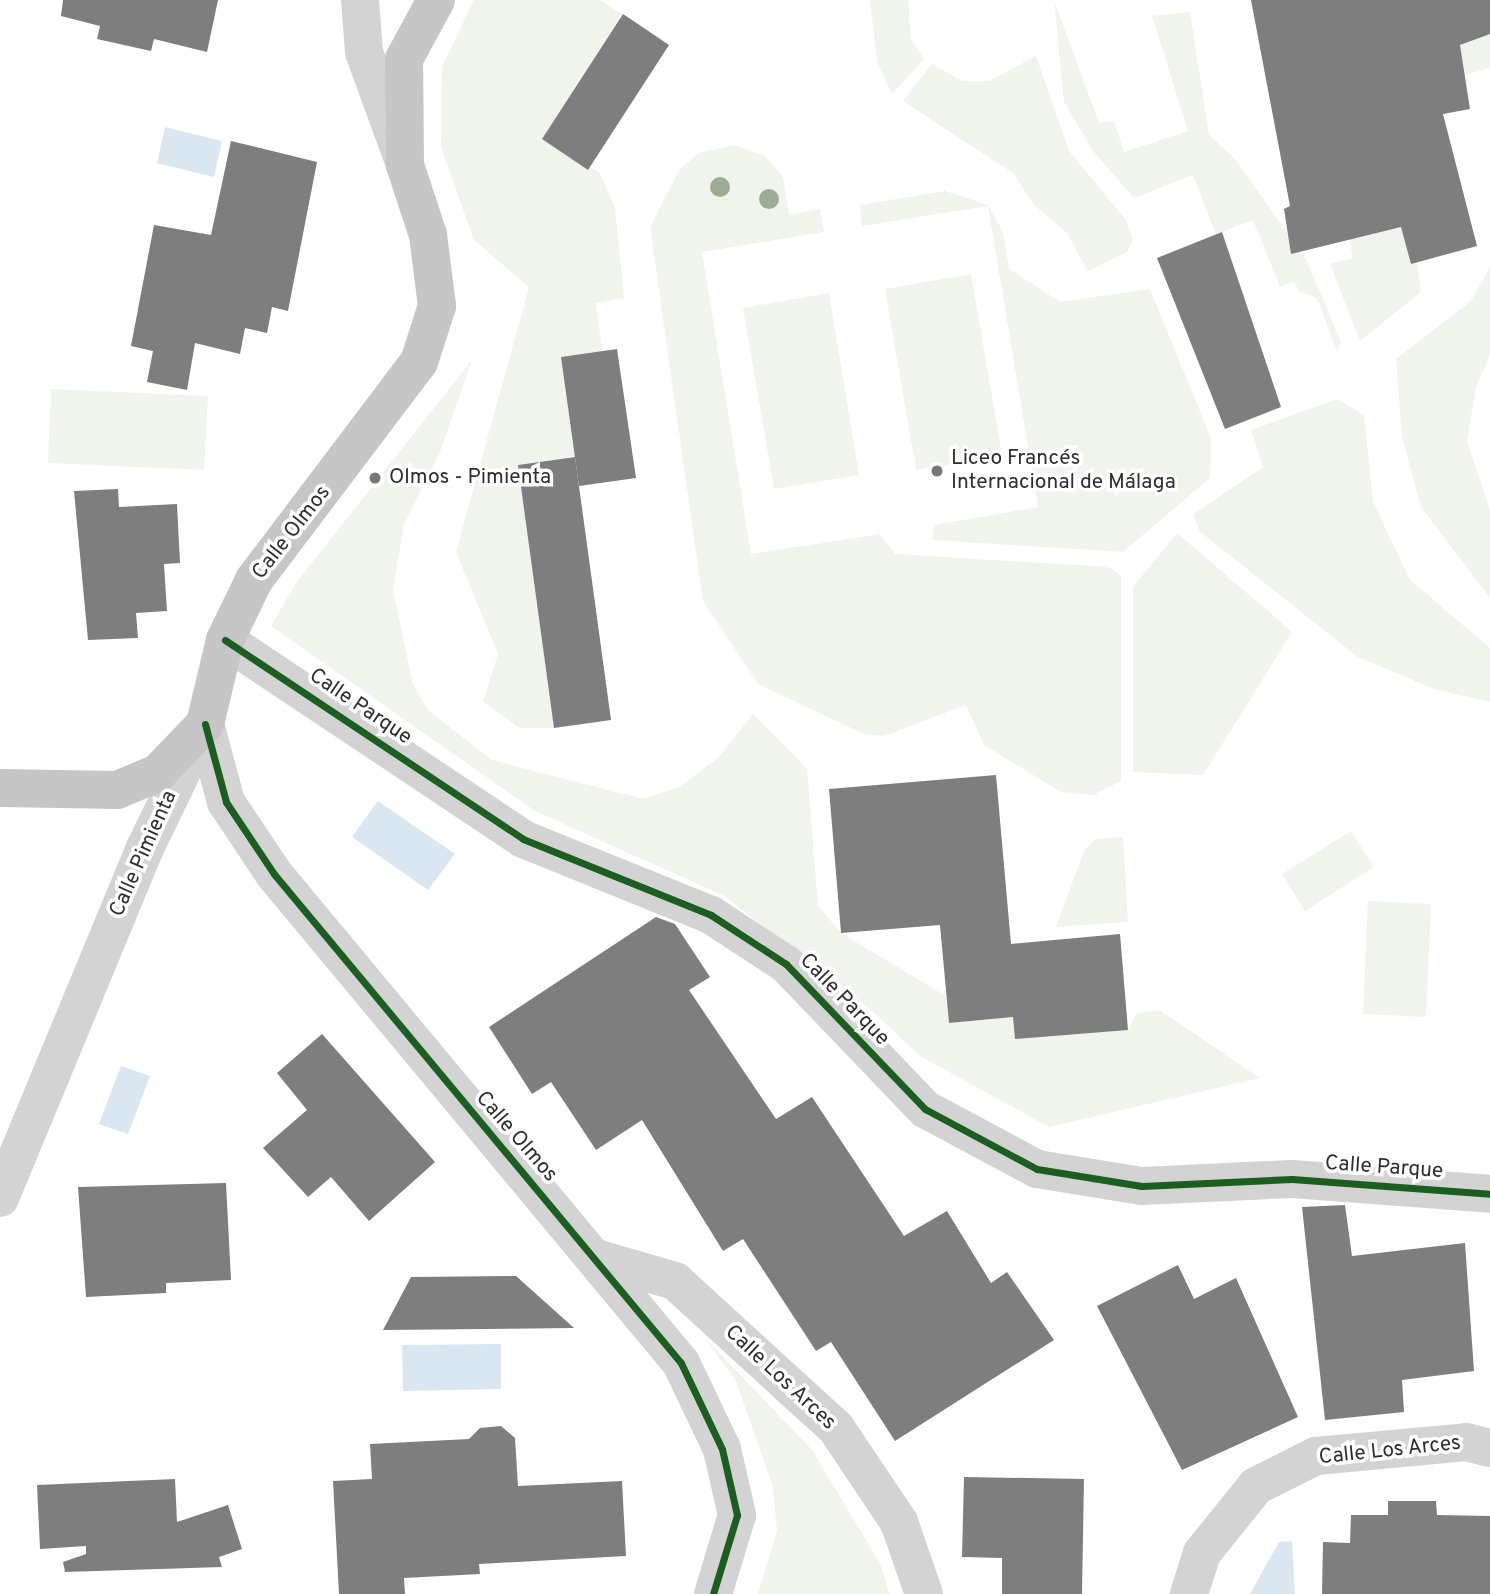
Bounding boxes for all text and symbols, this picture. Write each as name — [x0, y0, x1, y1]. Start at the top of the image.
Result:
place label: Liceo Francés Internacional de Málaga — [951, 446, 1176, 496]
marker: Liceo Francés Internacional de Málaga — [929, 463, 945, 479]
place label: Olmos - Pimienta — [389, 465, 551, 491]
marker: Olmos - Pimienta — [367, 470, 383, 486]
street label: Calle Olmos — [248, 481, 336, 585]
street label: Calle Parque — [304, 663, 416, 751]
street label: Calle Pimienta — [105, 787, 183, 921]
street label: Calle Parque — [794, 949, 894, 1051]
street label: Calle Olmos — [470, 1086, 562, 1188]
street label: Calle Parque — [1324, 1151, 1444, 1185]
street label: Calle Los Arces — [719, 1320, 841, 1436]
street label: Calle Los Arces — [1317, 1431, 1463, 1471]

